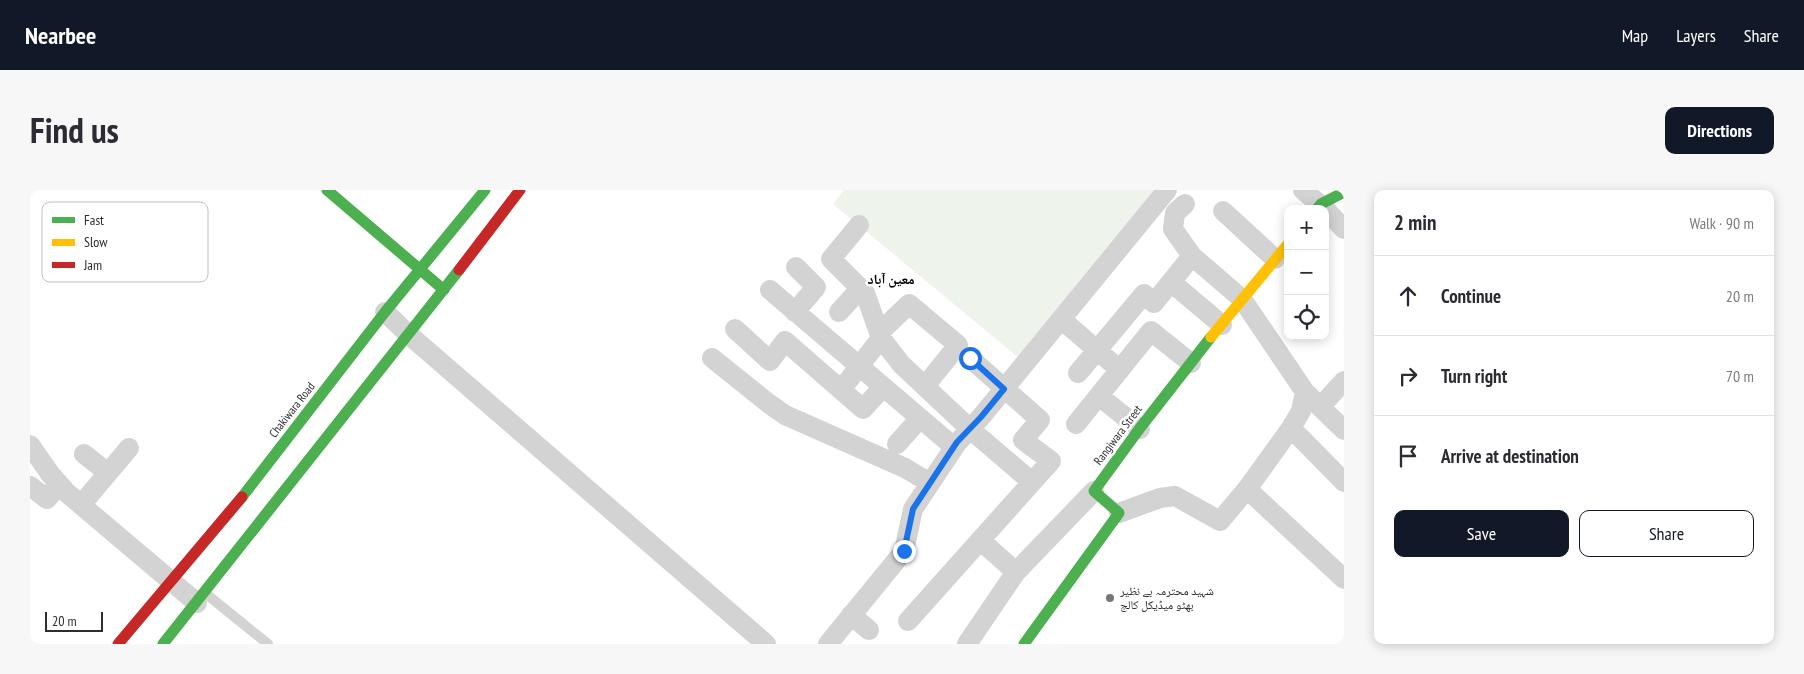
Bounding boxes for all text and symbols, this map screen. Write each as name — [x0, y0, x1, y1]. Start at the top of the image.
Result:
text: Nearbee — [25, 20, 96, 51]
text: Map — [1622, 24, 1648, 47]
text: Layers — [1676, 24, 1716, 47]
text: Share — [1744, 24, 1779, 47]
text: Find us — [30, 107, 119, 153]
button: Directions — [1665, 107, 1774, 154]
legend — [42, 202, 208, 282]
map controls — [1284, 205, 1329, 340]
button: + — [1284, 205, 1329, 250]
text: 2 min — [1394, 209, 1436, 236]
text: Fast — [84, 211, 104, 229]
text: Walk · 90 m — [1689, 213, 1754, 233]
text: Slow — [84, 233, 108, 251]
button: − — [1284, 250, 1329, 295]
text: Jam — [83, 256, 102, 274]
district label: معین آباد — [867, 270, 915, 288]
icon: ahead — [1394, 282, 1422, 310]
text: Continue — [1441, 284, 1501, 308]
text: 20 m — [1726, 286, 1754, 306]
button: locate — [1284, 295, 1329, 340]
route start — [959, 347, 982, 370]
icon: right — [1394, 362, 1422, 390]
text: Turn right — [1441, 364, 1507, 388]
text: 70 m — [1726, 366, 1754, 386]
street label: Chakiwara Road — [265, 379, 318, 440]
street label: Rangiwara Street — [1090, 401, 1145, 468]
icon: arrive — [1394, 442, 1422, 470]
text: Arrive at destination — [1441, 444, 1579, 468]
button: Save — [1394, 510, 1569, 557]
button: Share — [1579, 510, 1754, 557]
route end — [893, 540, 916, 563]
place label: شہید محترمہ بے نظیر بھٹو میڈیکل کالج — [1119, 583, 1214, 612]
marker: شہید محترمہ بے نظیر بھٹو میڈیکل کالج — [1104, 592, 1116, 604]
scale bar — [45, 609, 102, 632]
text: 20 m — [52, 612, 77, 630]

